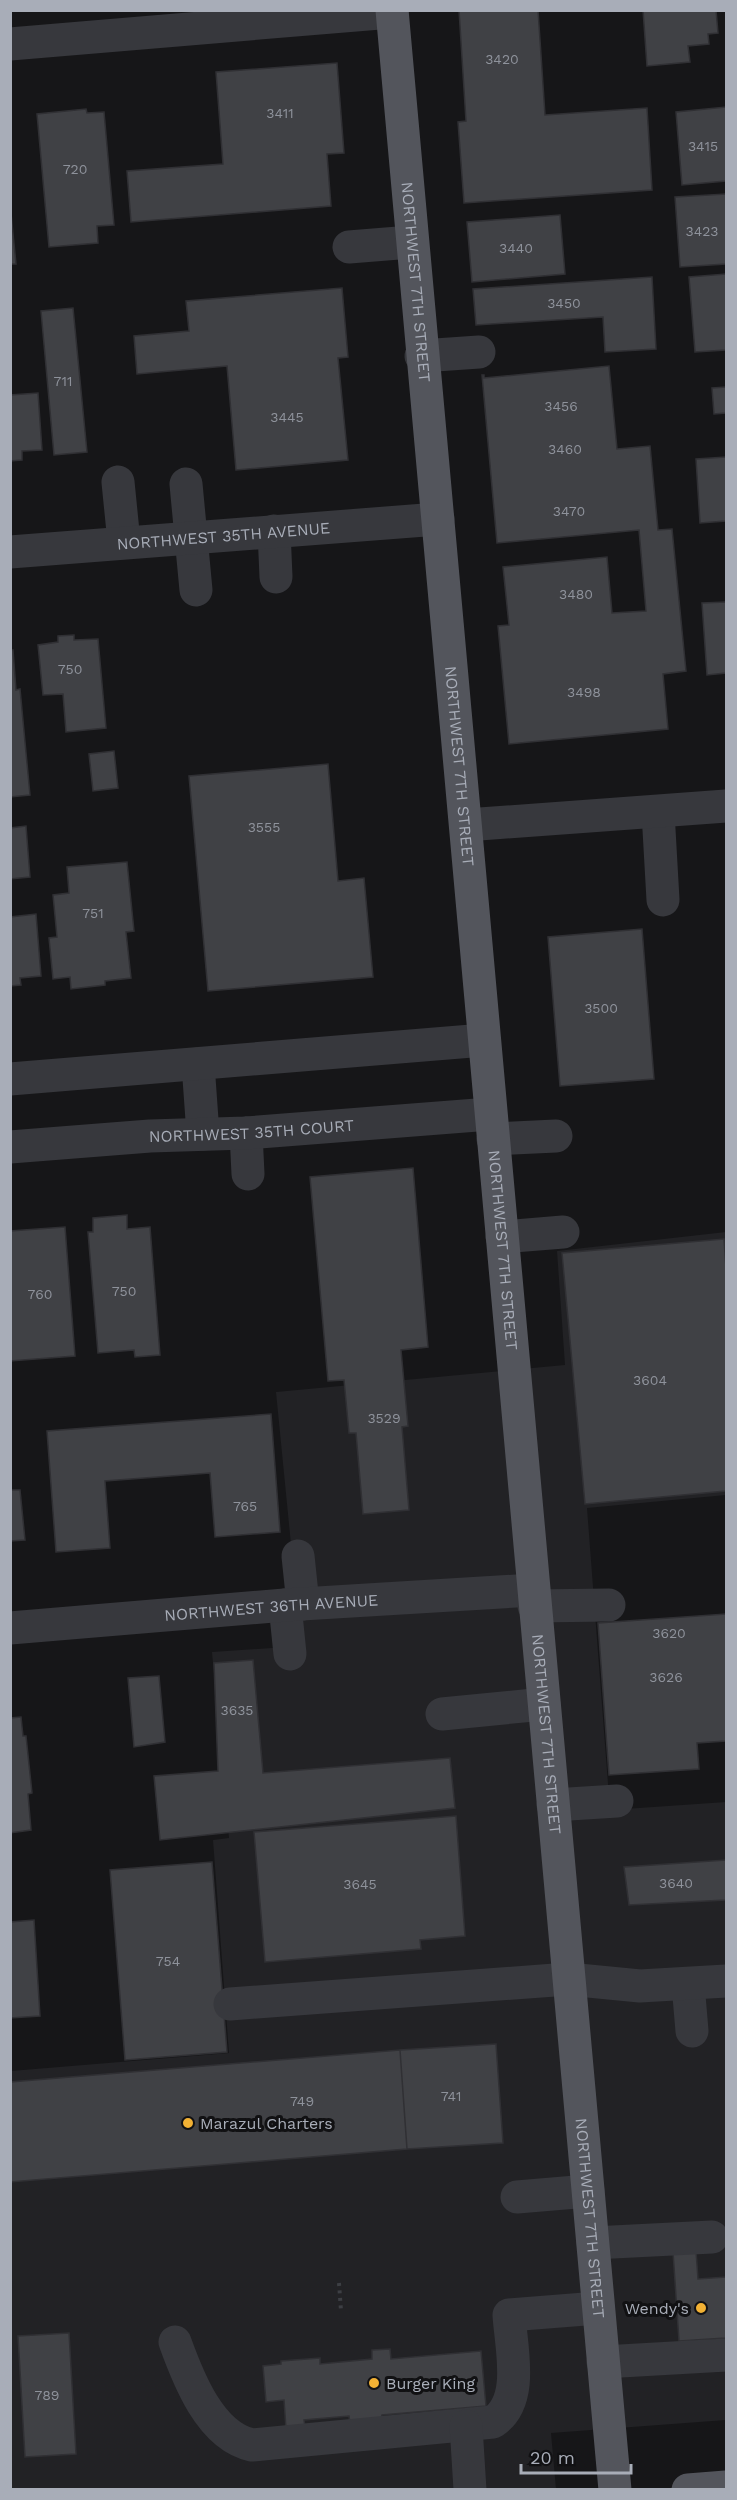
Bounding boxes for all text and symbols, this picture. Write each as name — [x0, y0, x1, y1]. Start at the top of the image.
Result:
house number: 3420 — [485, 51, 519, 67]
house number: 3411 — [266, 105, 294, 121]
house number: 3415 — [688, 138, 718, 154]
house number: 720 — [63, 161, 87, 177]
street label: NORTHWEST 7TH STREET — [397, 181, 434, 383]
house number: 3423 — [685, 223, 719, 239]
house number: 3440 — [499, 240, 533, 256]
house number: 3450 — [547, 295, 581, 311]
house number: 711 — [54, 373, 72, 389]
house number: 3456 — [544, 398, 578, 414]
house number: 3445 — [270, 409, 304, 425]
house number: 3460 — [548, 441, 582, 457]
house number: 3470 — [553, 503, 585, 519]
street label: NORTHWEST 35TH AVENUE — [116, 518, 331, 554]
house number: 3480 — [559, 586, 593, 602]
house number: 750 — [58, 661, 82, 677]
street label: NORTHWEST 7TH STREET — [441, 665, 478, 867]
house number: 3498 — [567, 684, 601, 700]
house number: 3555 — [248, 819, 280, 835]
house number: 751 — [82, 905, 104, 921]
house number: 3500 — [584, 1000, 618, 1016]
street label: NORTHWEST 35TH COURT — [149, 1116, 355, 1146]
street label: NORTHWEST 7TH STREET — [485, 1149, 521, 1351]
house number: 750 — [112, 1283, 136, 1299]
house number: 760 — [28, 1286, 52, 1302]
house number: 3604 — [633, 1372, 667, 1388]
house number: 3529 — [367, 1410, 401, 1426]
house number: 765 — [233, 1498, 257, 1514]
street label: NORTHWEST 36TH AVENUE — [164, 1590, 379, 1625]
house number: 3620 — [652, 1625, 686, 1641]
street label: NORTHWEST 7TH STREET — [528, 1633, 565, 1835]
house number: 3626 — [649, 1669, 683, 1685]
house number: 3635 — [221, 1702, 253, 1718]
house number: 3640 — [659, 1875, 693, 1891]
house number: 3645 — [343, 1876, 377, 1892]
house number: 754 — [156, 1953, 180, 1969]
house number: 741 — [441, 2088, 461, 2104]
house number: 749 — [290, 2093, 314, 2109]
place label: Marazul Charters — [200, 2114, 333, 2133]
marker: Marazul Charters — [181, 2116, 195, 2130]
street label: NORTHWEST 7TH STREET — [572, 2117, 609, 2319]
place label: Wendy's — [625, 2299, 689, 2318]
marker: Wendy's — [694, 2301, 708, 2315]
place label: Burger King — [386, 2374, 475, 2393]
marker: Burger King — [367, 2376, 381, 2390]
house number: 789 — [35, 2387, 59, 2403]
scale bar — [521, 2437, 630, 2475]
text: 20 m — [530, 2447, 575, 2468]

